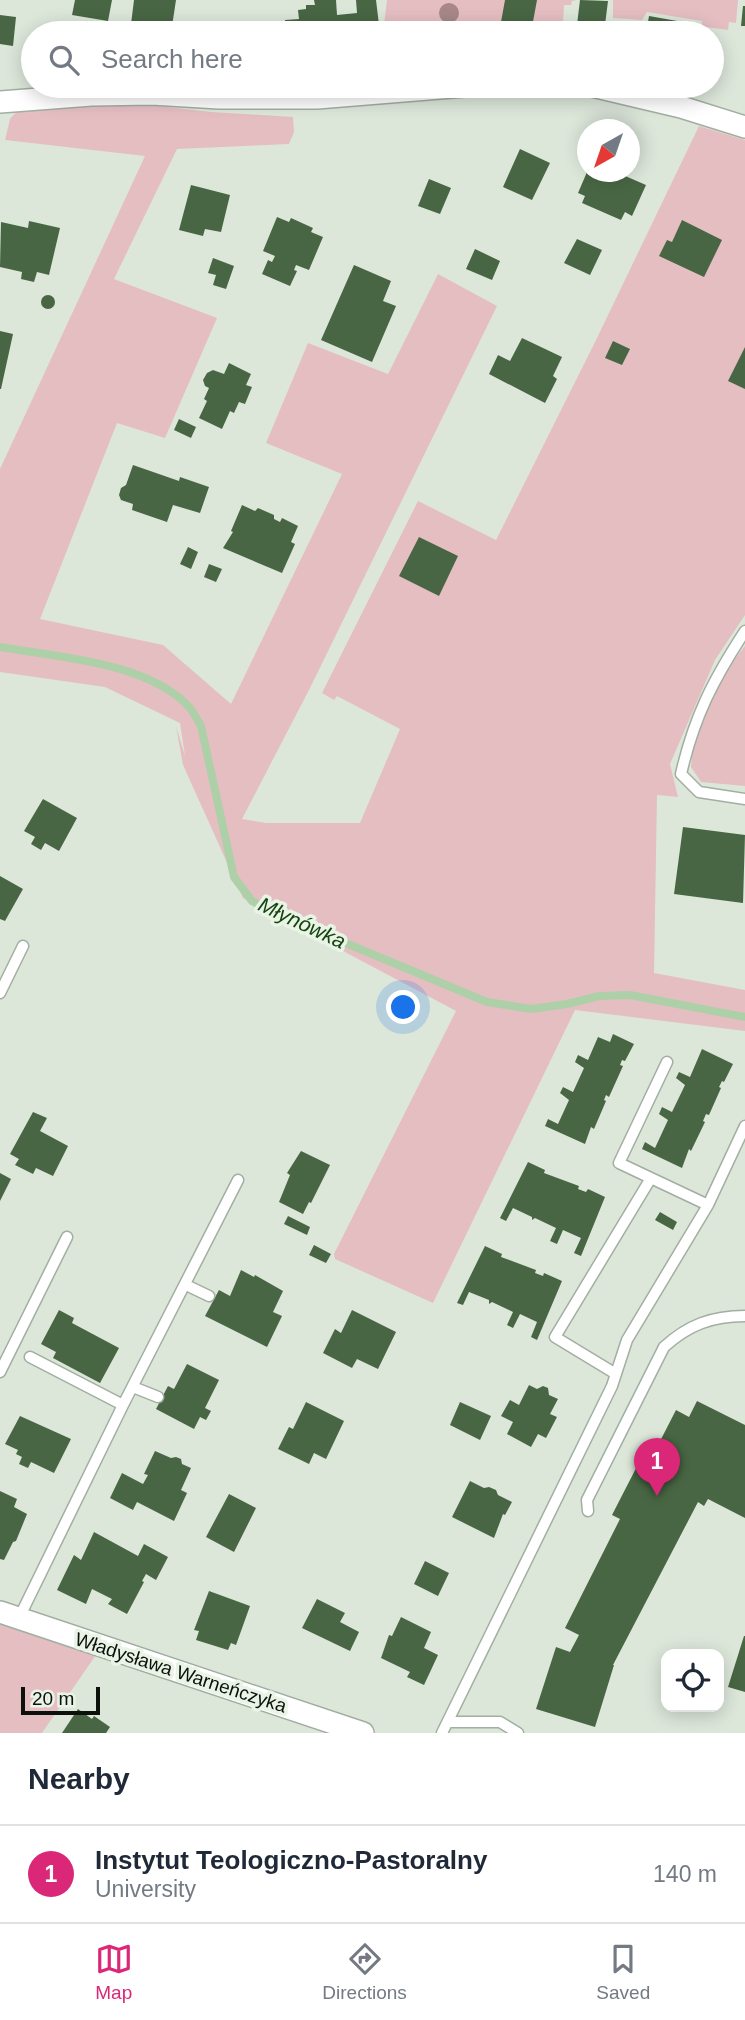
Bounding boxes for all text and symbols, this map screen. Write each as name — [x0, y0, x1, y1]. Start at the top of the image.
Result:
search box — [21, 21, 724, 98]
icon: search — [45, 41, 83, 79]
text: Search here — [101, 44, 243, 74]
north arrow — [577, 119, 640, 182]
water label: Młynówka — [255, 892, 349, 953]
your location — [386, 990, 420, 1024]
pin: 1 — [634, 1438, 680, 1496]
street label: Władysława Warneńczyka — [72, 1628, 290, 1717]
map controls — [661, 1649, 724, 1712]
button: locate — [661, 1649, 724, 1712]
scale bar — [21, 1684, 100, 1716]
text: 20 m — [32, 1688, 74, 1709]
text: Nearby — [28, 1762, 130, 1795]
text: Instytut Teologiczno-Pastoralny — [95, 1845, 487, 1875]
text: 1 — [45, 1861, 57, 1887]
text: 140 m — [653, 1861, 717, 1887]
text: University — [95, 1876, 196, 1902]
tab: Map — [95, 1940, 133, 2004]
tab: Directions — [322, 1940, 407, 2004]
tab: Saved — [596, 1940, 650, 2004]

